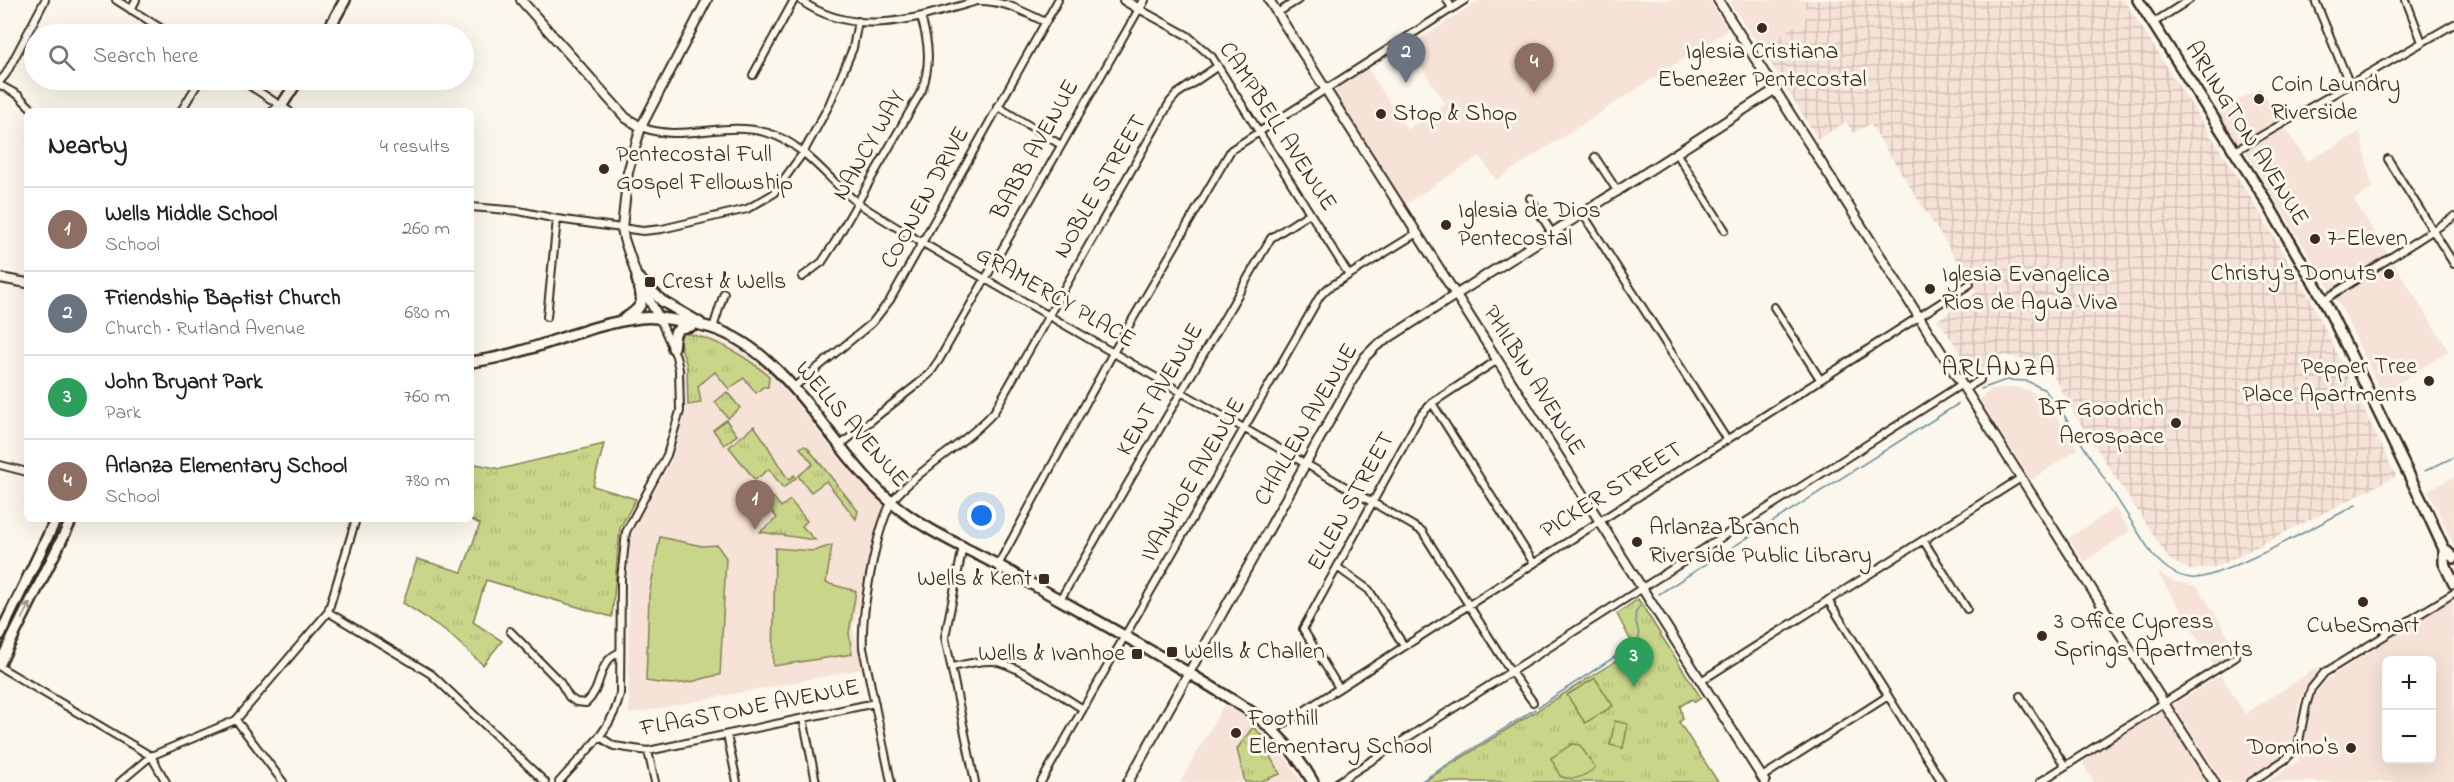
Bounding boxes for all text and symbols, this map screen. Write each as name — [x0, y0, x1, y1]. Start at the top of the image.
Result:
marker: Iglesia Cristiana Ebenezer Pentecostal — [1755, 21, 1769, 35]
search box — [24, 24, 474, 90]
pin: 2 — [1386, 34, 1426, 83]
street label: CAMPBELL AVENUE — [1209, 35, 1345, 219]
place label: Iglesia Cristiana Ebenezer Pentecostal — [1657, 35, 1867, 98]
street label: ARLINGTON AVENUE — [2175, 35, 2317, 233]
icon: search — [45, 41, 78, 74]
text: Search here — [93, 41, 198, 73]
pin: 4 — [1514, 44, 1553, 93]
place label: Coin Laundry Riverside — [2271, 68, 2400, 131]
street label: BABB AVENUE — [982, 73, 1089, 227]
street label: NANCY WAY — [824, 85, 916, 207]
marker: Coin Laundry Riverside — [2252, 92, 2266, 106]
place label: Stop & Shop — [1393, 97, 1517, 132]
marker: Stop & Shop — [1374, 107, 1388, 121]
street label: NOBLE STREET — [1046, 108, 1157, 266]
street label: COONEN DRIVE — [872, 120, 980, 276]
text: Nearby — [48, 128, 127, 166]
text: 4 results — [380, 133, 450, 162]
place label: Pentecostal Full Gospel Fellowship — [616, 138, 793, 201]
marker: Pentecostal Full Gospel Fellowship — [597, 162, 611, 176]
place label: Iglesia de Dios Pentecostal — [1458, 194, 1601, 257]
text: Wells Middle School — [105, 199, 277, 231]
text: 1 — [64, 215, 71, 244]
text: 260 m — [402, 215, 450, 244]
marker: Iglesia de Dios Pentecostal — [1439, 218, 1453, 232]
place label: 7-Eleven — [2327, 222, 2408, 257]
text: School — [105, 231, 160, 260]
marker: 7-Eleven — [2308, 232, 2322, 246]
street label: GRAMERCY PLACE — [968, 238, 1142, 358]
place label: Christy's Donuts — [2210, 257, 2377, 293]
place label: Iglesia Evangelica Rios de Agua Viva — [1942, 258, 2118, 321]
place label: Crest & Wells — [662, 265, 786, 300]
marker: Christy's Donuts — [2382, 267, 2396, 281]
marker: Crest & Wells — [643, 275, 657, 289]
marker: Iglesia Evangelica Rios de Agua Viva — [1923, 282, 1937, 296]
text: Friendship Baptist Church — [105, 283, 341, 315]
text: 2 — [63, 299, 72, 328]
text: 680 m — [405, 299, 450, 328]
street label: PHILBIN AVENUE — [1473, 299, 1593, 463]
text: Church · Rutland Avenue — [105, 315, 305, 344]
street label: KENT AVENUE — [1109, 317, 1213, 463]
street label: CHALLEN AVENUE — [1246, 337, 1368, 513]
district label: ARLANZA — [1942, 350, 2056, 388]
place label: Pepper Tree Place Apartments — [2242, 350, 2417, 413]
street label: WELLS AVENUE — [786, 354, 916, 496]
text: John Bryant Park — [105, 367, 263, 399]
marker: Pepper Tree Place Apartments — [2422, 374, 2436, 388]
text: 3 — [63, 383, 72, 412]
text: 760 m — [404, 383, 450, 412]
street label: IVANHOE AVENUE — [1133, 391, 1255, 569]
place label: BF Goodrich Aerospace — [2038, 392, 2164, 455]
text: Park — [105, 399, 141, 428]
marker: BF Goodrich Aerospace — [2169, 416, 2183, 430]
street label: ELLEN STREET — [1299, 426, 1405, 578]
street label: PICKER STREET — [1534, 433, 1690, 549]
text: Arlanza Elementary School — [105, 451, 347, 483]
text: 4 — [63, 467, 72, 496]
text: 780 m — [405, 467, 450, 496]
pin: 1 — [736, 480, 774, 530]
text: School — [105, 483, 160, 512]
your location — [967, 501, 996, 530]
place label: Arlanza Branch Riverside Public Library — [1649, 511, 1872, 575]
marker: Arlanza Branch Riverside Public Library — [1630, 535, 1644, 549]
place label: Wells & Kent — [917, 562, 1032, 597]
marker: Wells & Kent — [1037, 572, 1051, 586]
marker: CubeSmart — [2356, 595, 2370, 609]
one-way arrow — [21, 602, 32, 620]
place label: 3 Office Cypress Springs Apartments — [2054, 605, 2253, 668]
place label: CubeSmart — [2307, 609, 2419, 644]
marker: 3 Office Cypress Springs Apartments — [2035, 629, 2049, 643]
place label: Wells & Challen — [1184, 635, 1325, 670]
place label: Wells & Ivanhoe — [978, 637, 1125, 672]
pin: 3 — [1614, 638, 1654, 687]
marker: Wells & Challen — [1165, 645, 1179, 659]
marker: Wells & Ivanhoe — [1130, 647, 1144, 661]
map controls — [2382, 656, 2436, 764]
button: + — [2382, 656, 2436, 710]
street label: FLAGSTONE AVENUE — [636, 671, 863, 748]
place label: Foothill Elementary School — [1247, 702, 1432, 766]
button: − — [2382, 710, 2436, 764]
marker: Foothill Elementary School — [1229, 726, 1243, 740]
place label: Domino's — [2246, 731, 2339, 766]
marker: Domino's — [2344, 741, 2358, 755]

